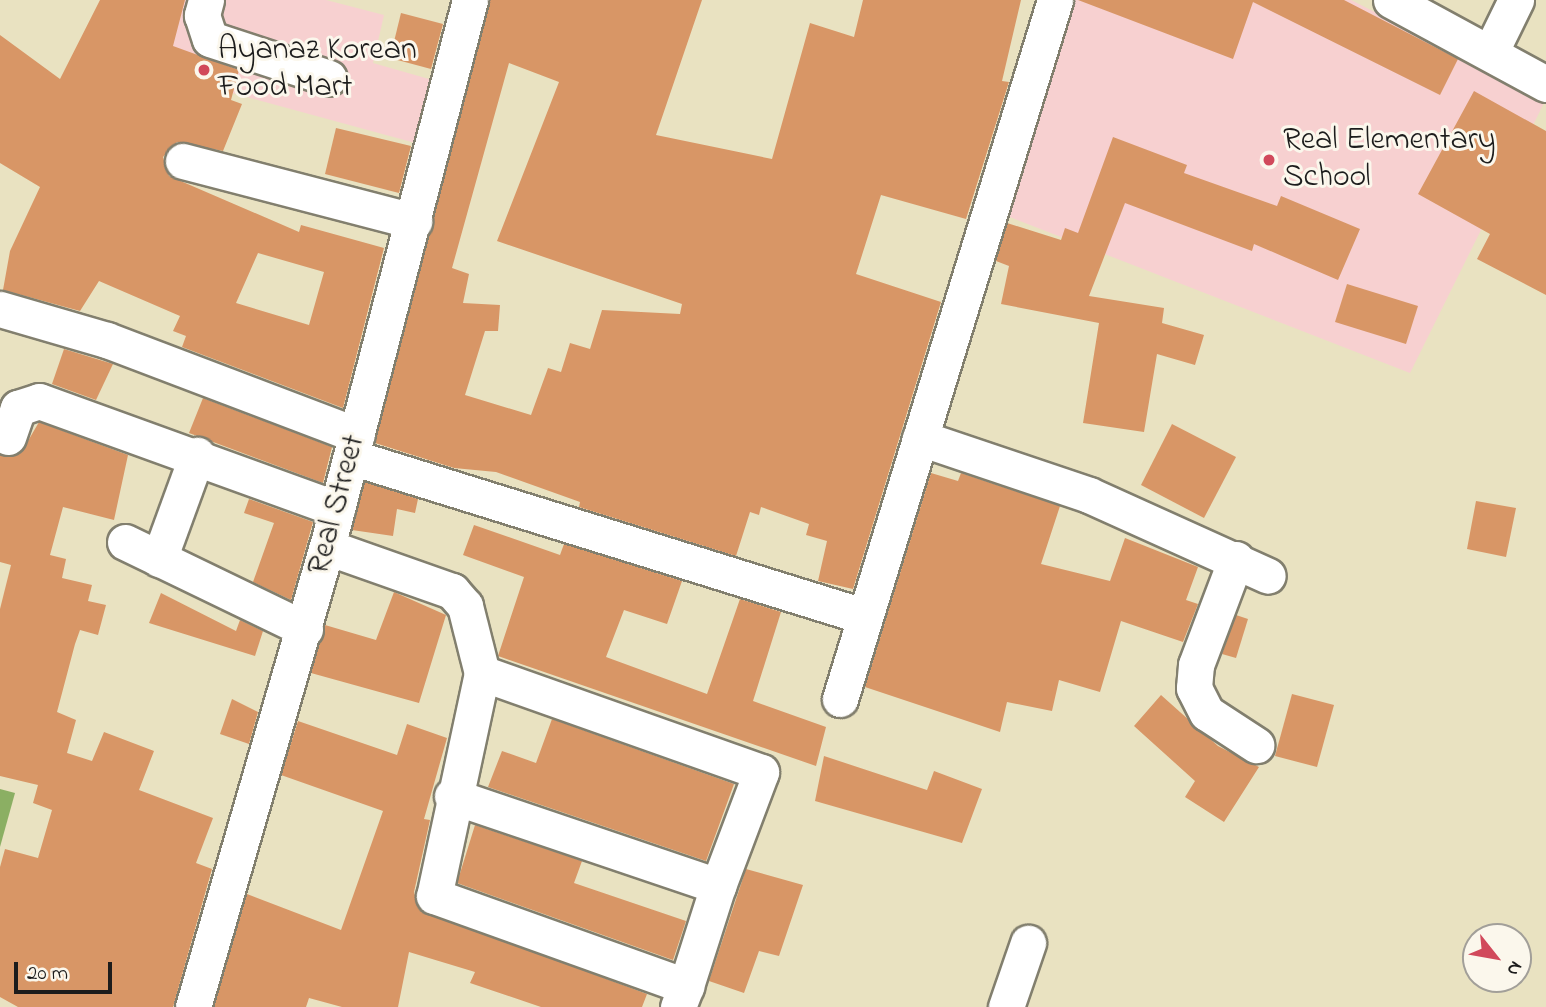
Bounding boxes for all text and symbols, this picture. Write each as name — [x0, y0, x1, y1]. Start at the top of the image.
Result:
place label: Ayanaz Korean Food Mart — [218, 33, 417, 108]
marker: Ayanaz Korean Food Mart — [196, 62, 212, 78]
place label: Real Elementary School — [1283, 123, 1495, 198]
marker: Real Elementary School — [1261, 152, 1277, 168]
street label: Real Street — [301, 431, 375, 579]
north arrow — [1462, 923, 1532, 993]
scale bar — [18, 948, 116, 992]
text: N — [1499, 956, 1529, 980]
text: 20 m — [27, 959, 68, 989]

